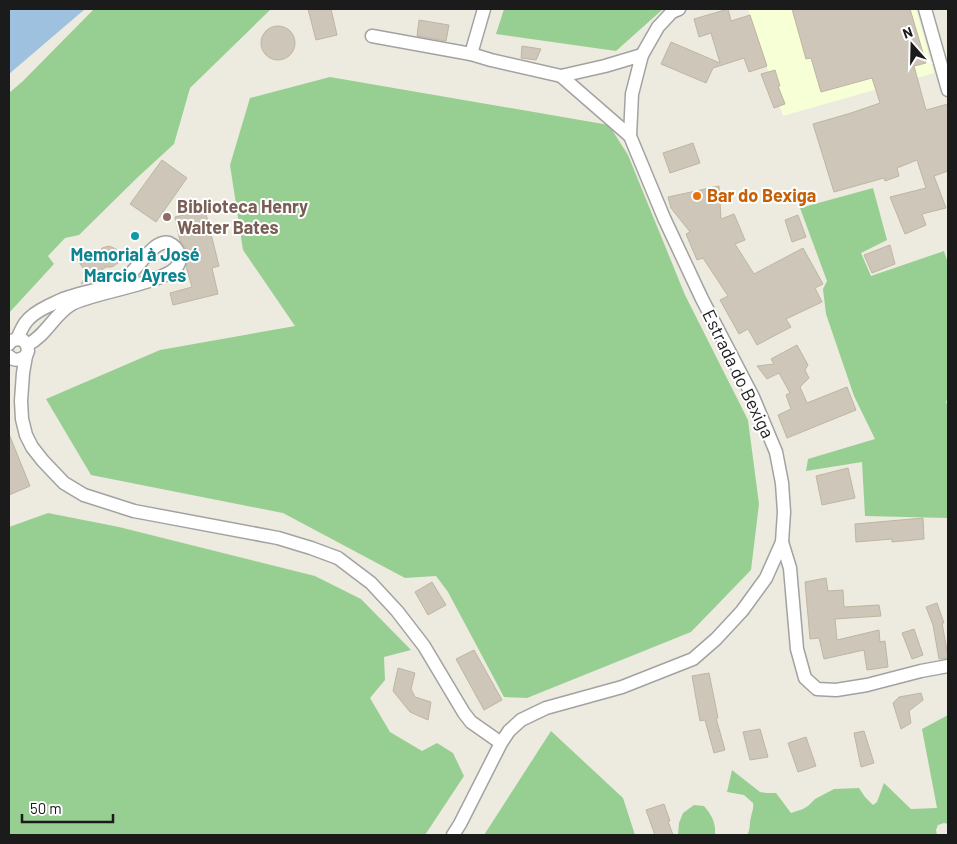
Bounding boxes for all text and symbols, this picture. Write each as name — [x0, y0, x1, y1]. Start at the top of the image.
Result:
north arrow — [887, 20, 937, 70]
text: N — [900, 23, 915, 42]
place label: Bar do Bexiga — [707, 184, 816, 206]
marker: Bar do Bexiga — [691, 190, 703, 202]
place label: Biblioteca Henry Walter Bates — [177, 195, 308, 238]
marker: Biblioteca Henry Walter Bates — [161, 211, 173, 223]
marker: Memorial à José Marcio Ayres — [129, 230, 141, 242]
place label: Memorial à José Marcio Ayres — [70, 243, 200, 286]
street label: Estrada do Bexiga — [698, 306, 780, 441]
scale bar — [22, 792, 114, 824]
text: 50 m — [30, 799, 62, 817]

